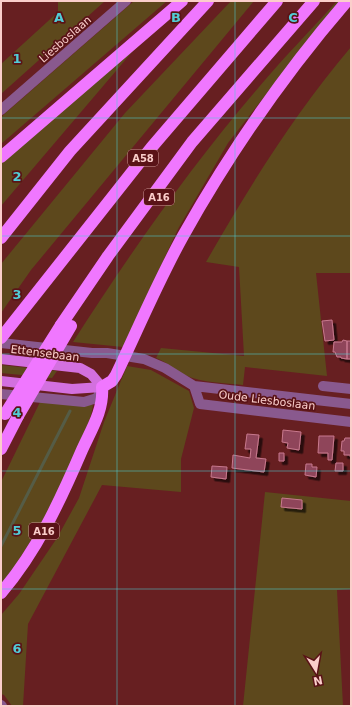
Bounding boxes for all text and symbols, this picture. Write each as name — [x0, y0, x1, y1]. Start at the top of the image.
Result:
text: A — [54, 10, 64, 25]
text: B — [171, 10, 181, 25]
text: C — [288, 10, 298, 25]
street label: Liesboslaan — [37, 13, 94, 65]
text: 1 — [12, 51, 22, 66]
road number: A58 — [128, 150, 158, 166]
text: 2 — [12, 169, 22, 184]
road number: A16 — [144, 189, 174, 205]
text: 3 — [12, 287, 22, 302]
street label: Ettensebaan — [10, 343, 80, 364]
street label: Oude Liesboslaan — [218, 388, 316, 413]
text: 4 — [12, 405, 22, 420]
text: 5 — [12, 523, 22, 538]
road number: A16 — [29, 523, 59, 539]
text: 6 — [12, 641, 22, 656]
north arrow — [296, 651, 336, 691]
text: N — [312, 673, 324, 688]

